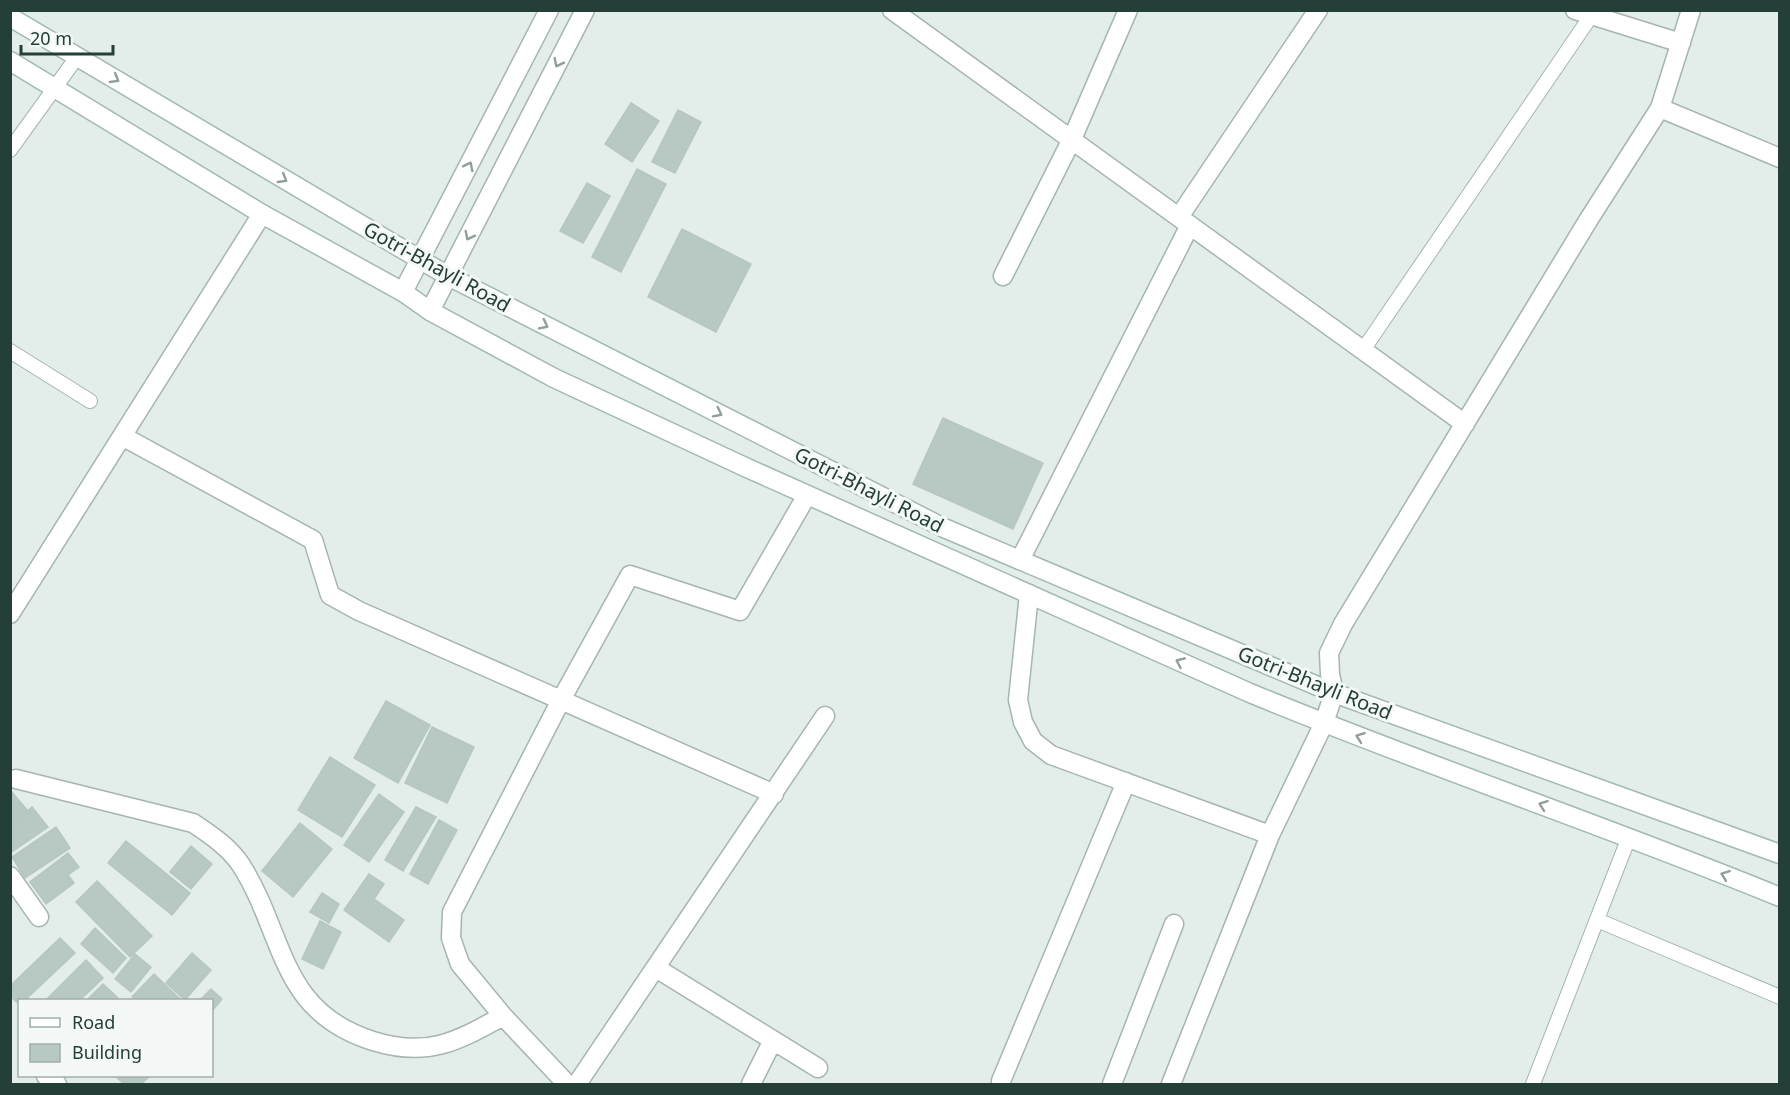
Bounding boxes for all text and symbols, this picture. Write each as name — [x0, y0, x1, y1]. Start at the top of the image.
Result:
scale bar — [21, 18, 112, 56]
text: 20 m — [30, 26, 72, 50]
one-way arrow — [554, 56, 565, 67]
one-way arrow — [109, 72, 119, 84]
one-way arrow — [462, 161, 473, 172]
one-way arrow — [277, 172, 287, 183]
street label: Gotri-Bhayli Road — [359, 215, 516, 318]
one-way arrow — [465, 230, 476, 240]
one-way arrow — [538, 318, 549, 329]
one-way arrow — [712, 406, 723, 418]
street label: Gotri-Bhayli Road — [790, 440, 948, 539]
street label: Gotri-Bhayli Road — [1234, 639, 1396, 726]
one-way arrow — [1176, 657, 1187, 669]
one-way arrow — [1356, 732, 1367, 744]
one-way arrow — [1538, 800, 1549, 812]
one-way arrow — [1720, 870, 1731, 882]
legend — [18, 999, 213, 1077]
text: Road — [72, 1010, 115, 1034]
text: Building — [72, 1040, 142, 1064]

